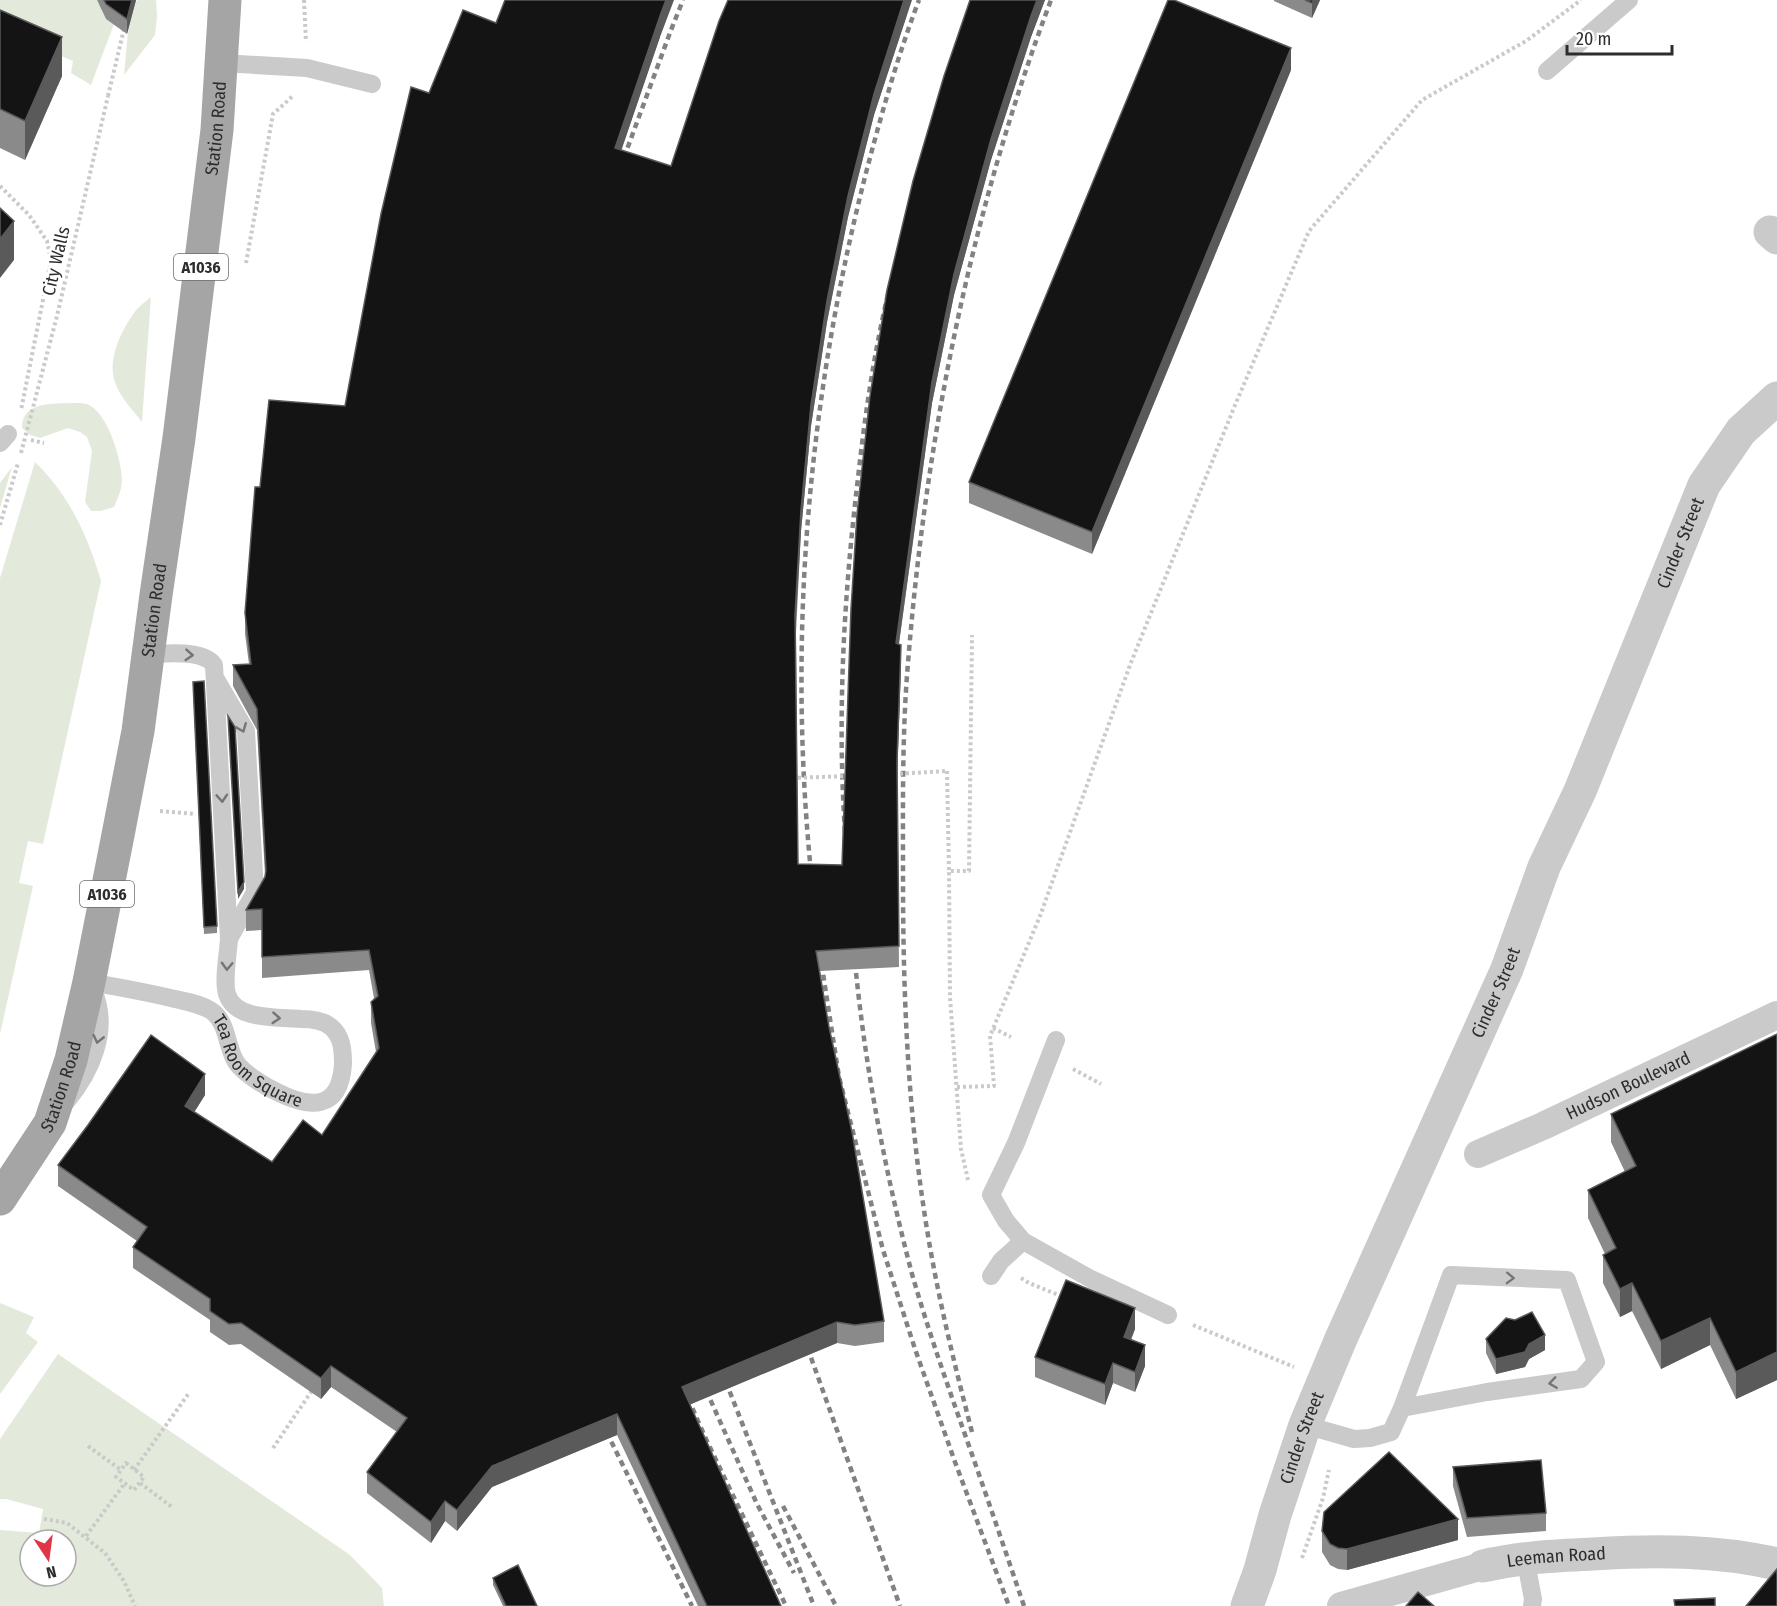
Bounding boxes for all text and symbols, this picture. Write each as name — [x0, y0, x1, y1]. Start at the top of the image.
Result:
scale bar — [1567, 18, 1672, 56]
text: 20 m — [1576, 28, 1611, 50]
street label: Station Road — [200, 81, 231, 177]
street label: City Walls — [37, 224, 75, 298]
road number: A1036 — [174, 254, 228, 280]
street label: Cinder Street — [1652, 494, 1709, 592]
street label: Station Road — [137, 562, 172, 659]
one-way arrow — [184, 648, 193, 661]
one-way arrow — [235, 721, 247, 732]
one-way arrow — [215, 793, 228, 803]
road number: A1036 — [80, 881, 134, 907]
street label: Cinder Street — [1467, 944, 1525, 1041]
one-way arrow — [221, 962, 233, 971]
street label: Tea Room Square — [208, 1010, 305, 1112]
one-way arrow — [271, 1011, 280, 1024]
one-way arrow — [92, 1034, 105, 1044]
street label: Station Road — [36, 1039, 86, 1137]
street label: Hudson Boulevard — [1562, 1047, 1694, 1125]
one-way arrow — [1505, 1271, 1514, 1284]
one-way arrow — [1548, 1377, 1558, 1389]
street label: Cinder Street — [1275, 1388, 1329, 1487]
north arrow — [18, 1528, 78, 1588]
street label: Leeman Road — [1505, 1542, 1606, 1572]
text: N — [44, 1562, 58, 1582]

